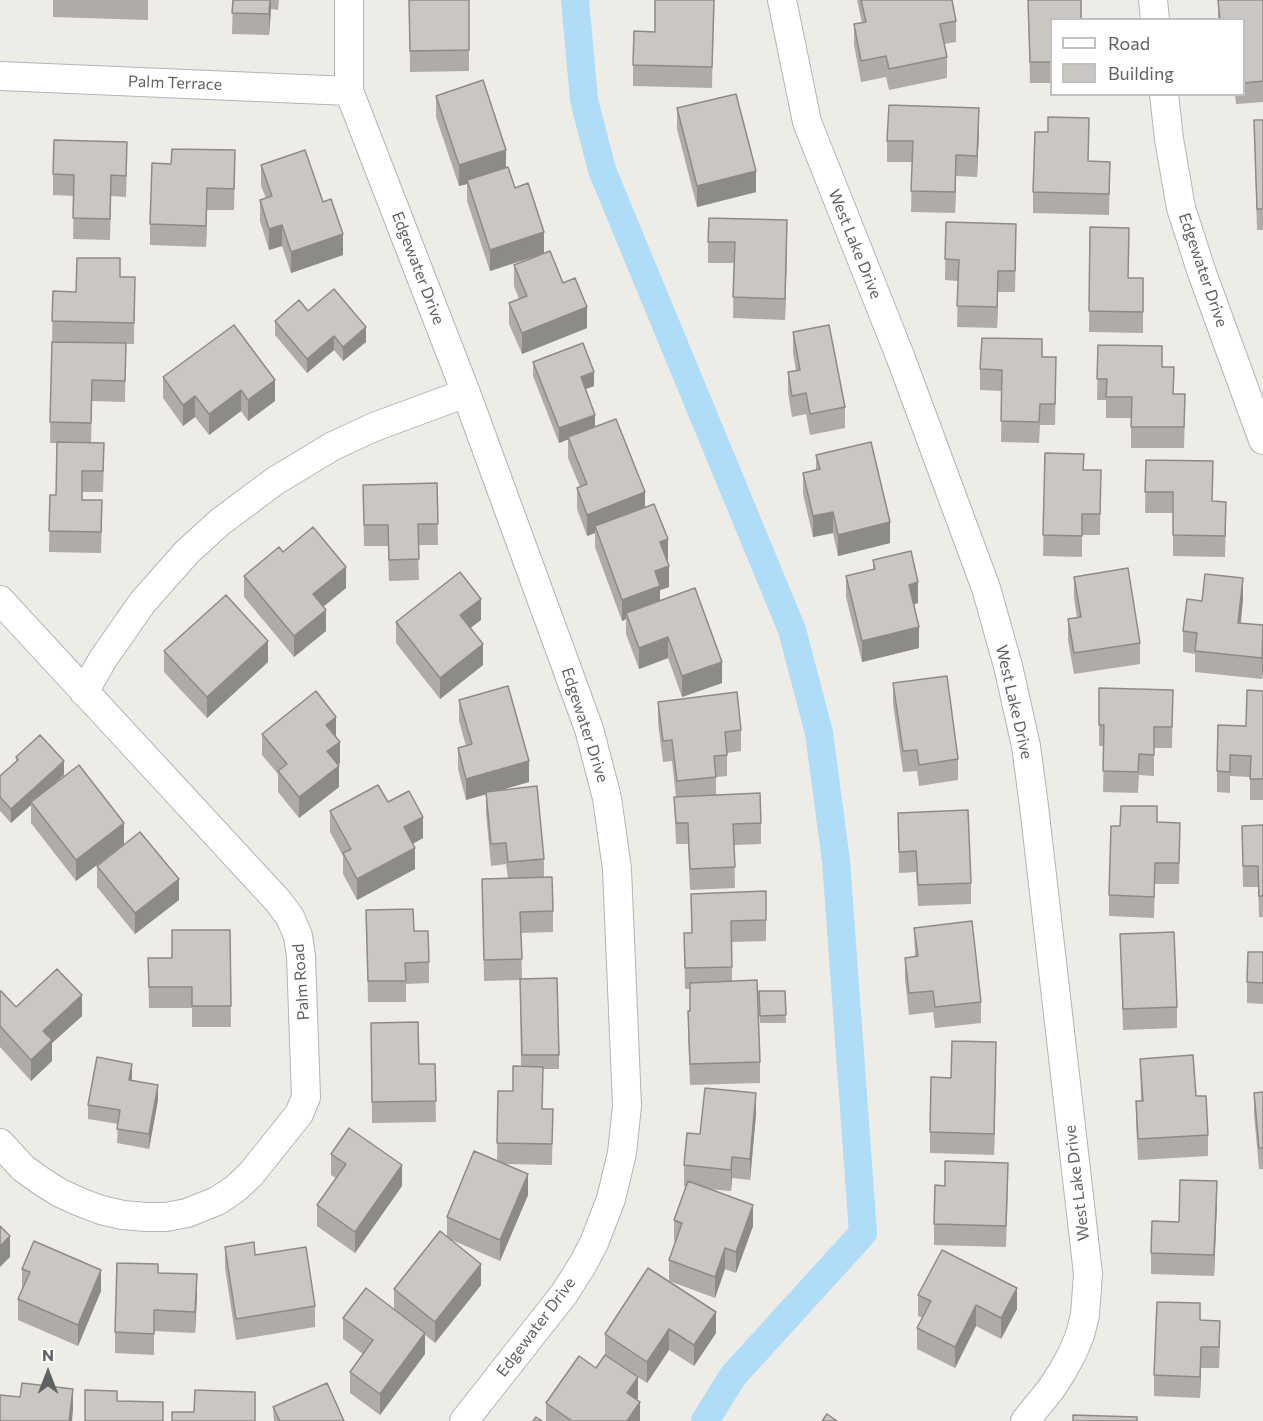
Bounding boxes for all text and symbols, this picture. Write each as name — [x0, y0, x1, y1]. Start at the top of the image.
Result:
legend — [1050, 18, 1245, 96]
text: Road — [1108, 32, 1150, 54]
text: Building — [1108, 62, 1174, 84]
street label: Palm Terrace — [128, 72, 222, 94]
street label: West Lake Drive — [824, 186, 886, 302]
street label: Edgewater Drive — [388, 209, 448, 327]
street label: Edgewater Drive — [1174, 210, 1232, 330]
street label: West Lake Drive — [992, 643, 1036, 761]
street label: Edgewater Drive — [557, 665, 613, 785]
street label: Palm Road — [289, 943, 313, 1021]
street label: West Lake Drive — [1060, 1124, 1094, 1242]
street label: Edgewater Drive — [492, 1274, 580, 1380]
north arrow — [18, 1343, 78, 1403]
text: N — [42, 1345, 54, 1364]

